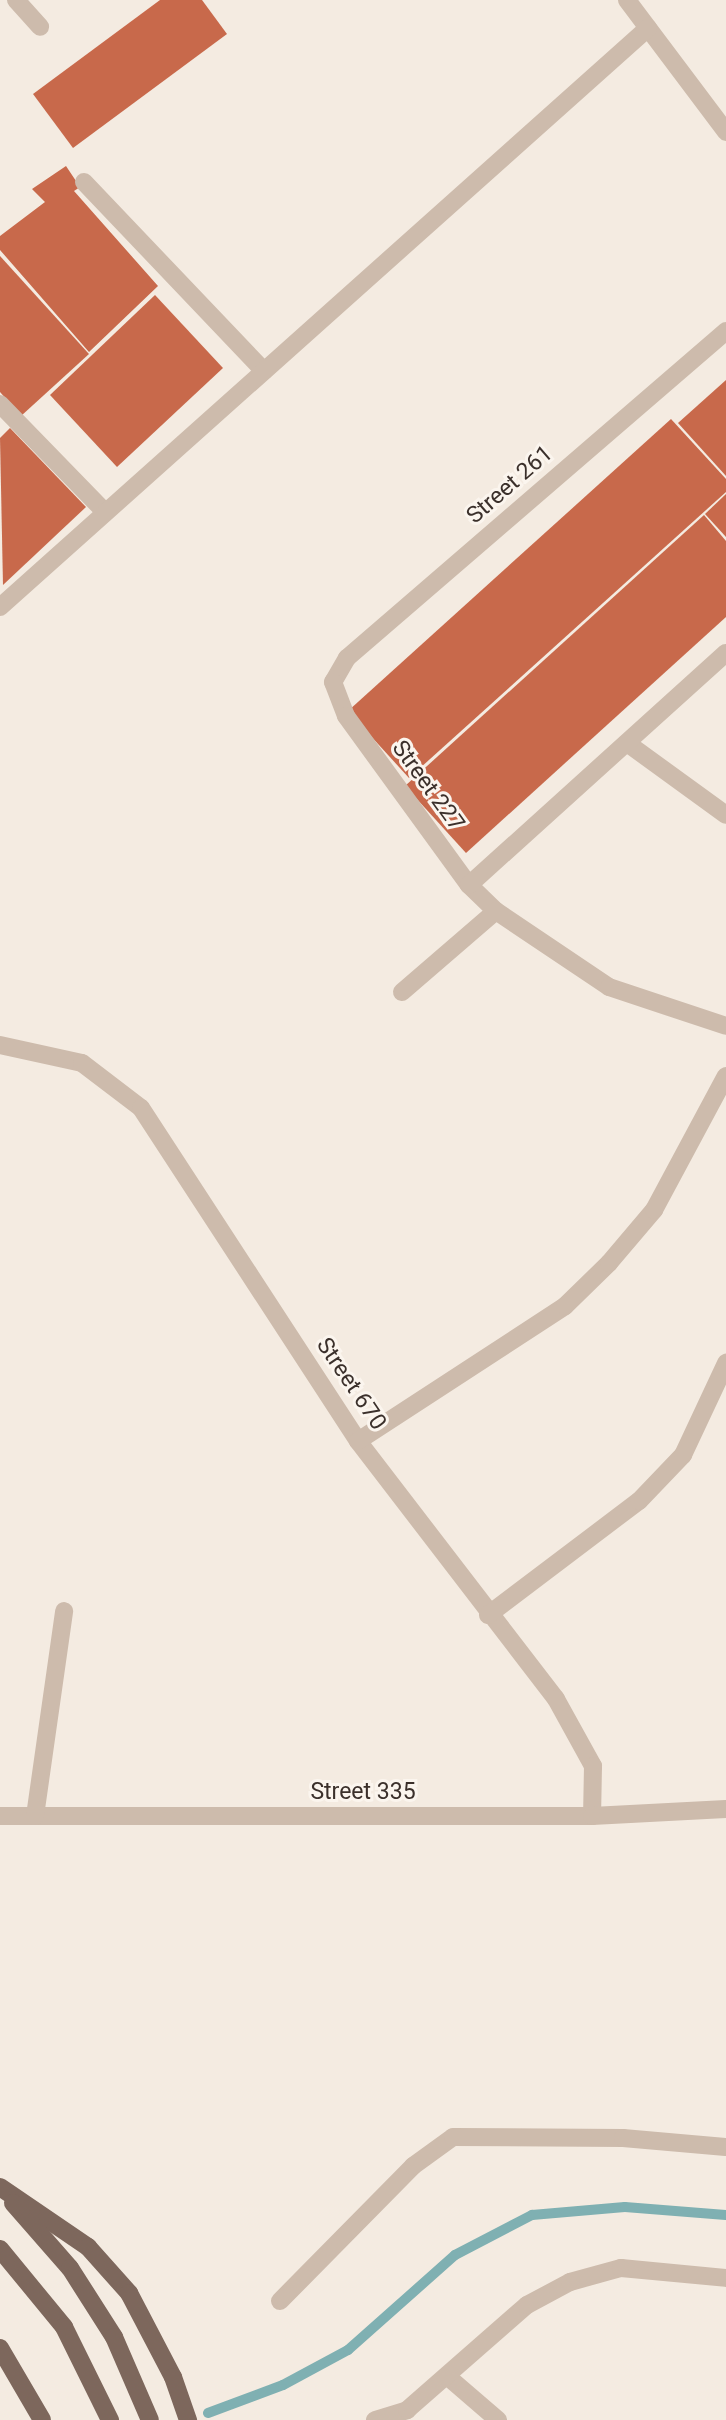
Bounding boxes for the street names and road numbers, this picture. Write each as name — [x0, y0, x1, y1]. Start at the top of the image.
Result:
street label: Street 261 — [461, 440, 559, 530]
street label: Street 227 — [386, 735, 470, 837]
street label: Street 670 — [310, 1333, 392, 1435]
street label: Street 335 — [310, 1778, 416, 1806]

